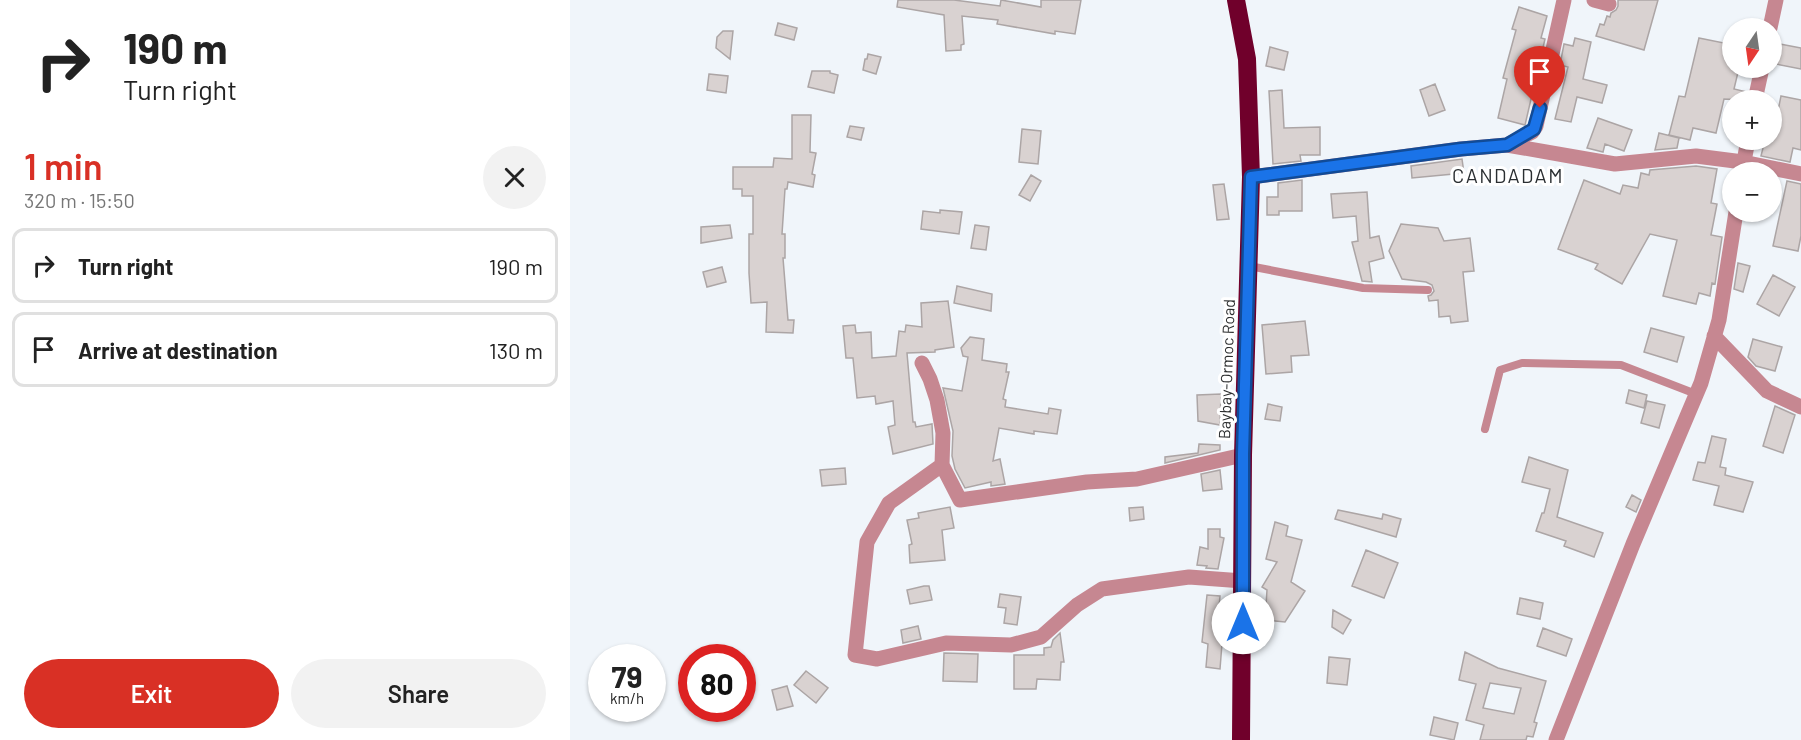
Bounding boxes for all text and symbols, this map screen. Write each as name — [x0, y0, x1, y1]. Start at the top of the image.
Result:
north arrow — [1722, 18, 1782, 78]
map controls — [1722, 18, 1782, 222]
text: 190 m — [123, 22, 228, 72]
icon: right — [24, 24, 102, 102]
pin — [1514, 46, 1565, 108]
icon: arrive — [1523, 55, 1556, 88]
text: Turn right — [123, 73, 237, 105]
button: + — [1722, 90, 1782, 150]
text: 1 min — [24, 144, 103, 187]
button: close — [483, 146, 546, 209]
button: − — [1722, 162, 1782, 222]
district label: CANDADAM — [1452, 163, 1564, 187]
text: 320 m · 15:50 — [24, 188, 135, 212]
icon: right — [27, 249, 60, 282]
text: Turn right — [78, 253, 173, 279]
text: 190 m — [489, 253, 543, 279]
street label: Baybay-Ormoc Road — [1214, 299, 1238, 439]
icon: arrive — [27, 333, 60, 366]
text: Arrive at destination — [78, 337, 277, 363]
text: 130 m — [489, 337, 543, 363]
position arrow — [1211, 591, 1275, 655]
speed limit sign: 80 — [678, 644, 756, 722]
text: 79 — [612, 658, 642, 694]
button: Exit — [24, 659, 279, 728]
button: Share — [291, 659, 546, 728]
text: km/h — [610, 689, 644, 707]

